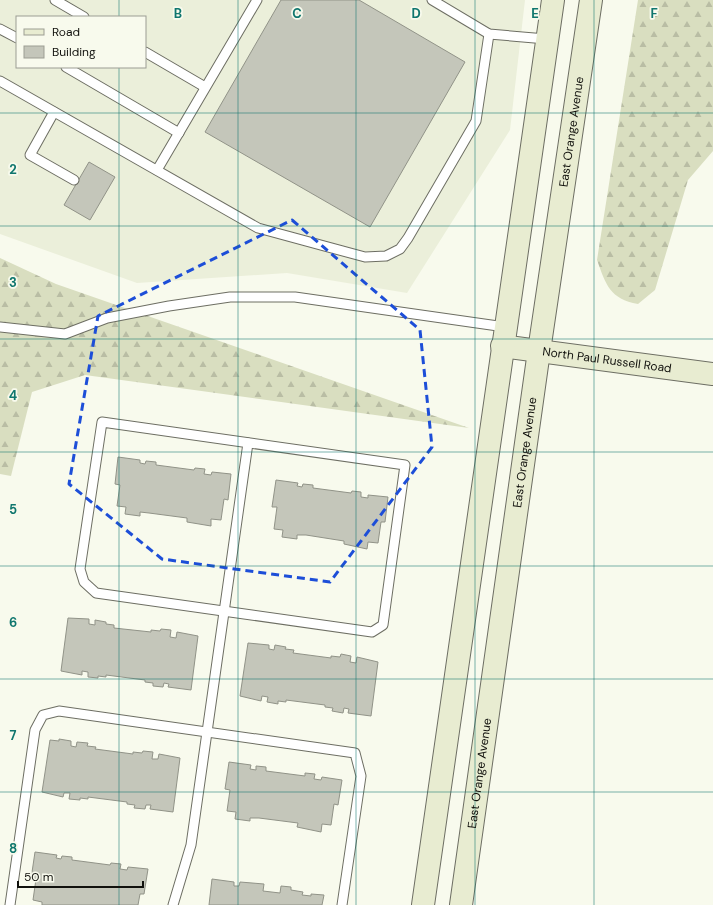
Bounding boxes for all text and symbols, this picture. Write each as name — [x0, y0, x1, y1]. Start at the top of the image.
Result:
text: B — [174, 5, 182, 22]
text: C — [292, 5, 302, 22]
text: D — [411, 5, 421, 22]
text: E — [531, 5, 539, 22]
text: F — [650, 5, 658, 22]
legend — [16, 16, 146, 68]
text: Road — [52, 24, 80, 40]
text: Building — [52, 44, 96, 60]
street label: East Orange Avenue — [555, 75, 588, 188]
text: 2 — [9, 161, 17, 178]
text: 3 — [9, 274, 17, 291]
street label: North Paul Russell Road — [542, 343, 673, 376]
text: 4 — [9, 387, 17, 404]
street label: East Orange Avenue — [509, 396, 540, 509]
text: 5 — [9, 501, 17, 518]
text: 6 — [9, 614, 17, 631]
street label: East Orange Avenue — [464, 717, 495, 830]
text: 7 — [10, 727, 17, 744]
text: 8 — [9, 840, 17, 857]
scale bar — [18, 863, 143, 889]
text: 50 m — [24, 869, 53, 885]

